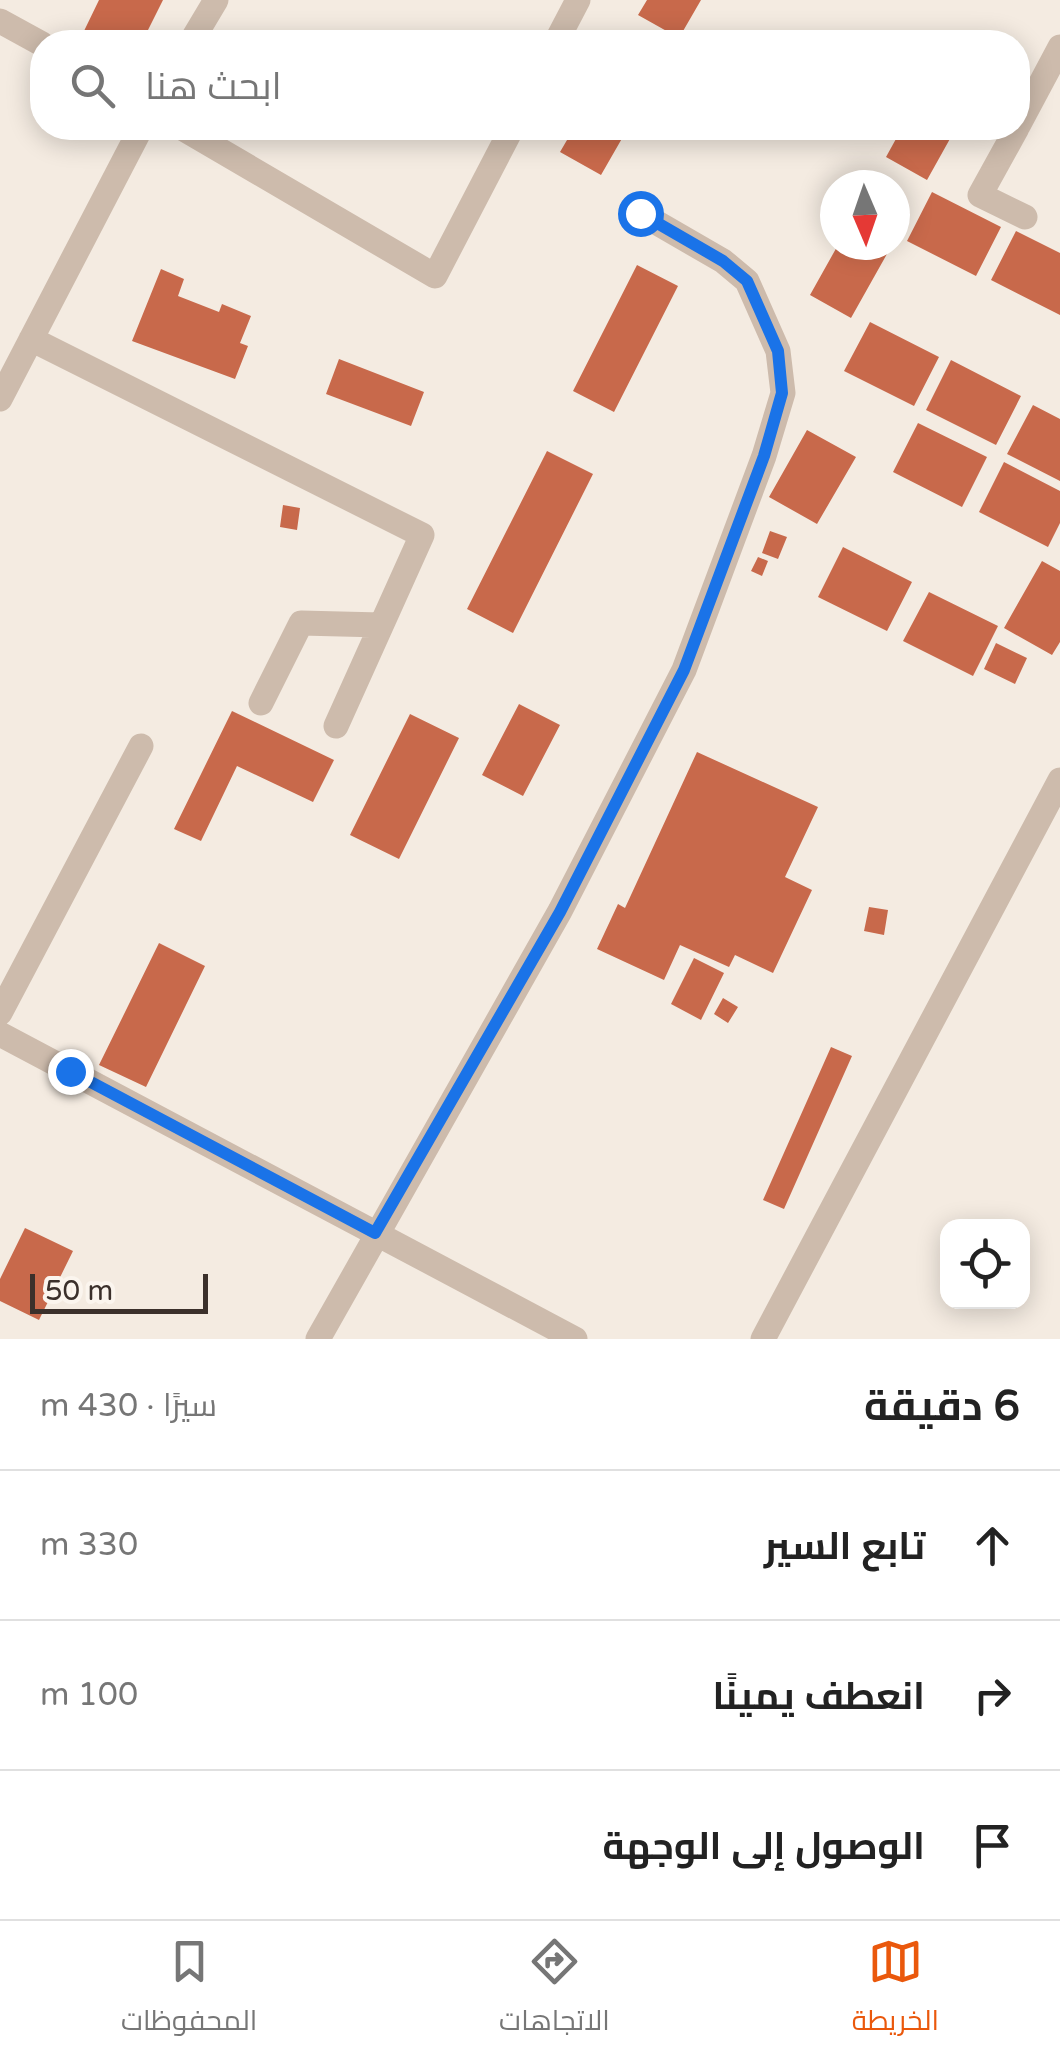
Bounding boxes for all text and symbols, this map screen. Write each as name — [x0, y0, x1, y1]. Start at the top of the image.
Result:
search box — [30, 30, 1030, 140]
icon: search — [65, 58, 120, 113]
text: ابحث هنا — [145, 64, 282, 110]
north arrow — [820, 170, 910, 260]
route start — [618, 191, 664, 237]
route end — [48, 1049, 94, 1095]
map controls — [940, 1219, 1030, 1309]
button: locate — [940, 1219, 1030, 1309]
scale bar — [30, 1269, 208, 1314]
text: 50 m — [45, 1274, 113, 1308]
text: 6 دقيقة — [864, 1381, 1020, 1432]
text: سيرًا · 430 m — [40, 1387, 217, 1425]
icon: ahead — [965, 1518, 1020, 1573]
text: تابع السير — [764, 1524, 925, 1570]
text: 330 m — [40, 1526, 138, 1564]
icon: right — [965, 1668, 1020, 1723]
text: انعطف يمينًا — [713, 1674, 925, 1720]
text: 100 m — [40, 1676, 138, 1714]
icon: arrive — [965, 1818, 1020, 1873]
text: الوصول إلى الوجهة — [602, 1824, 925, 1870]
tab: المحفوظات — [121, 1934, 257, 2046]
tab: الاتجاهات — [499, 1934, 610, 2046]
tab: الخريطة — [852, 1934, 939, 2046]

